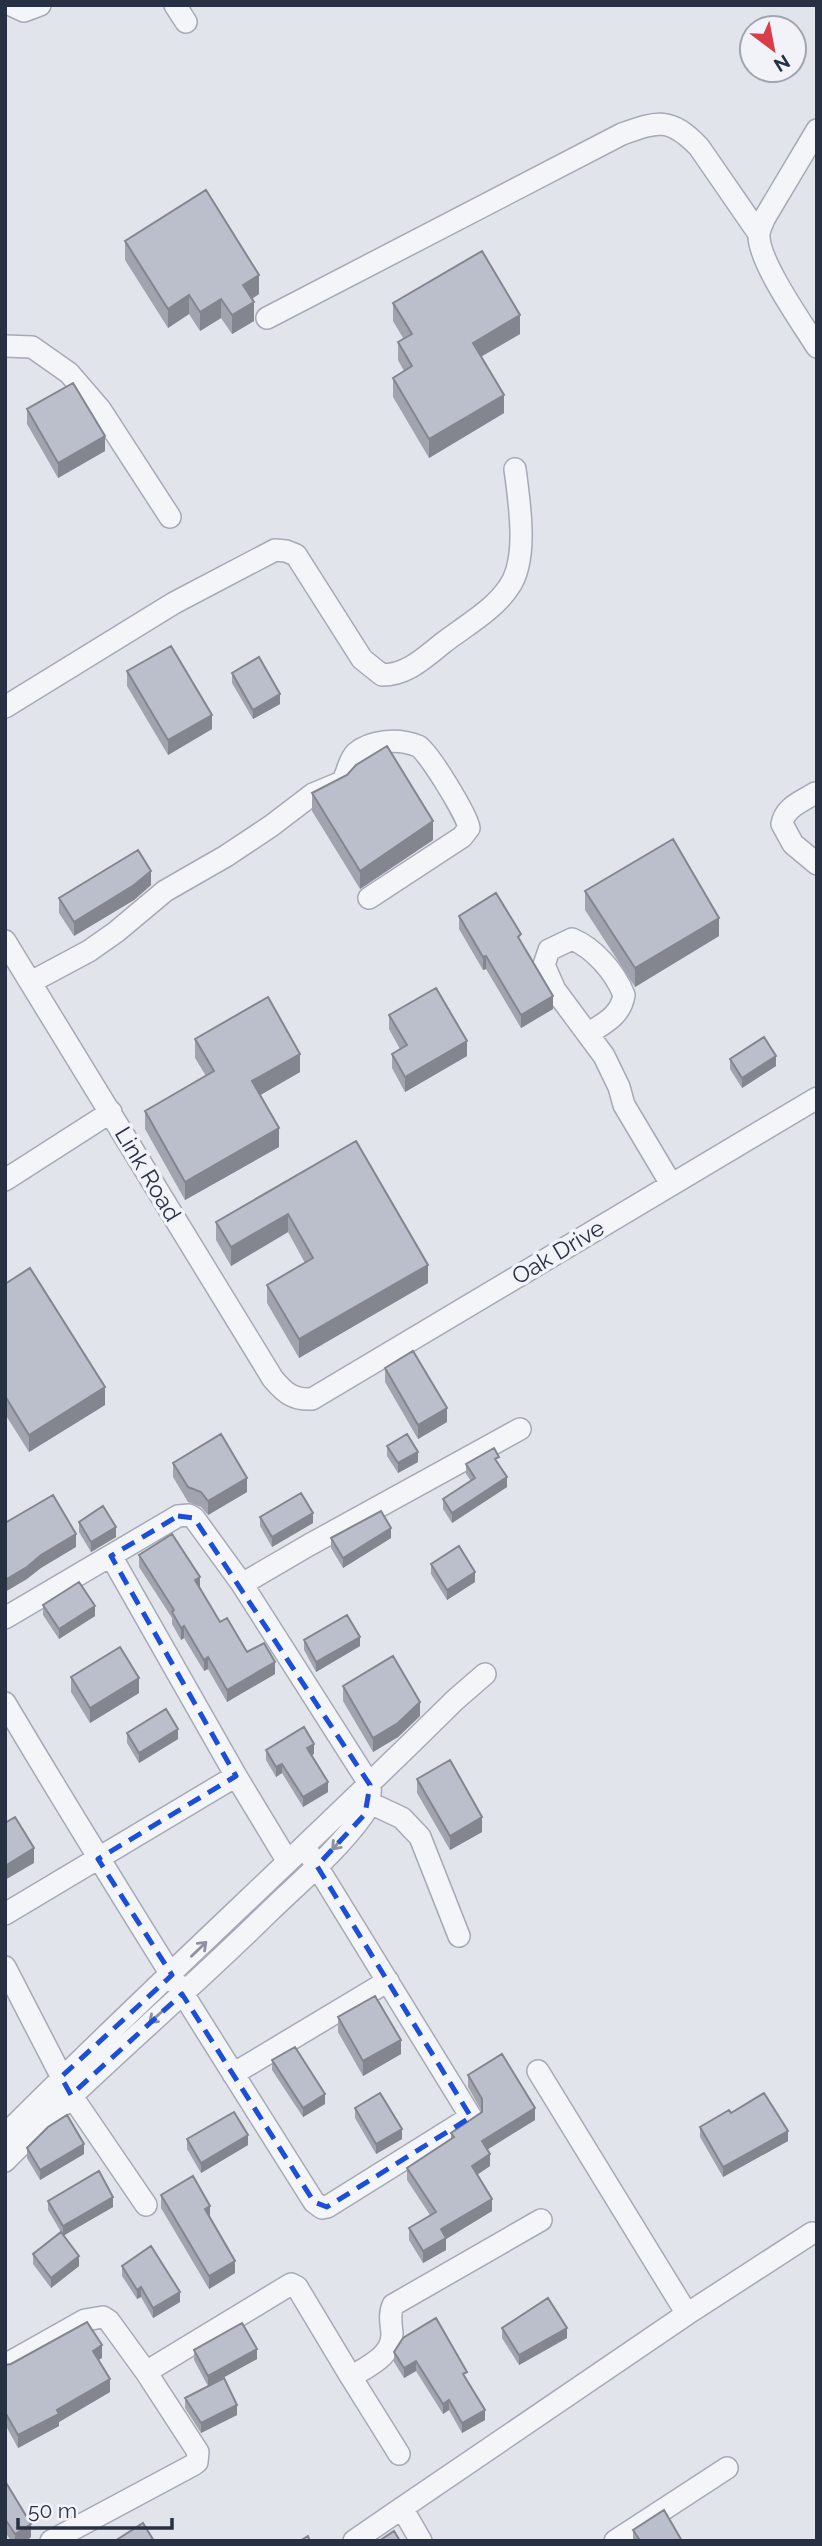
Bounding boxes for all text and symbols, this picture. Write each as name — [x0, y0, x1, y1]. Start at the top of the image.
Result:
north arrow — [738, 14, 808, 84]
text: N — [770, 50, 794, 77]
street label: Link Road — [110, 1122, 187, 1226]
street label: Oak Drive — [507, 1214, 609, 1290]
one-way arrow — [331, 1833, 347, 1851]
one-way arrow — [190, 1940, 207, 1957]
one-way arrow — [148, 2008, 166, 2024]
scale bar — [18, 2486, 172, 2530]
text: 50 m — [28, 2498, 77, 2523]

